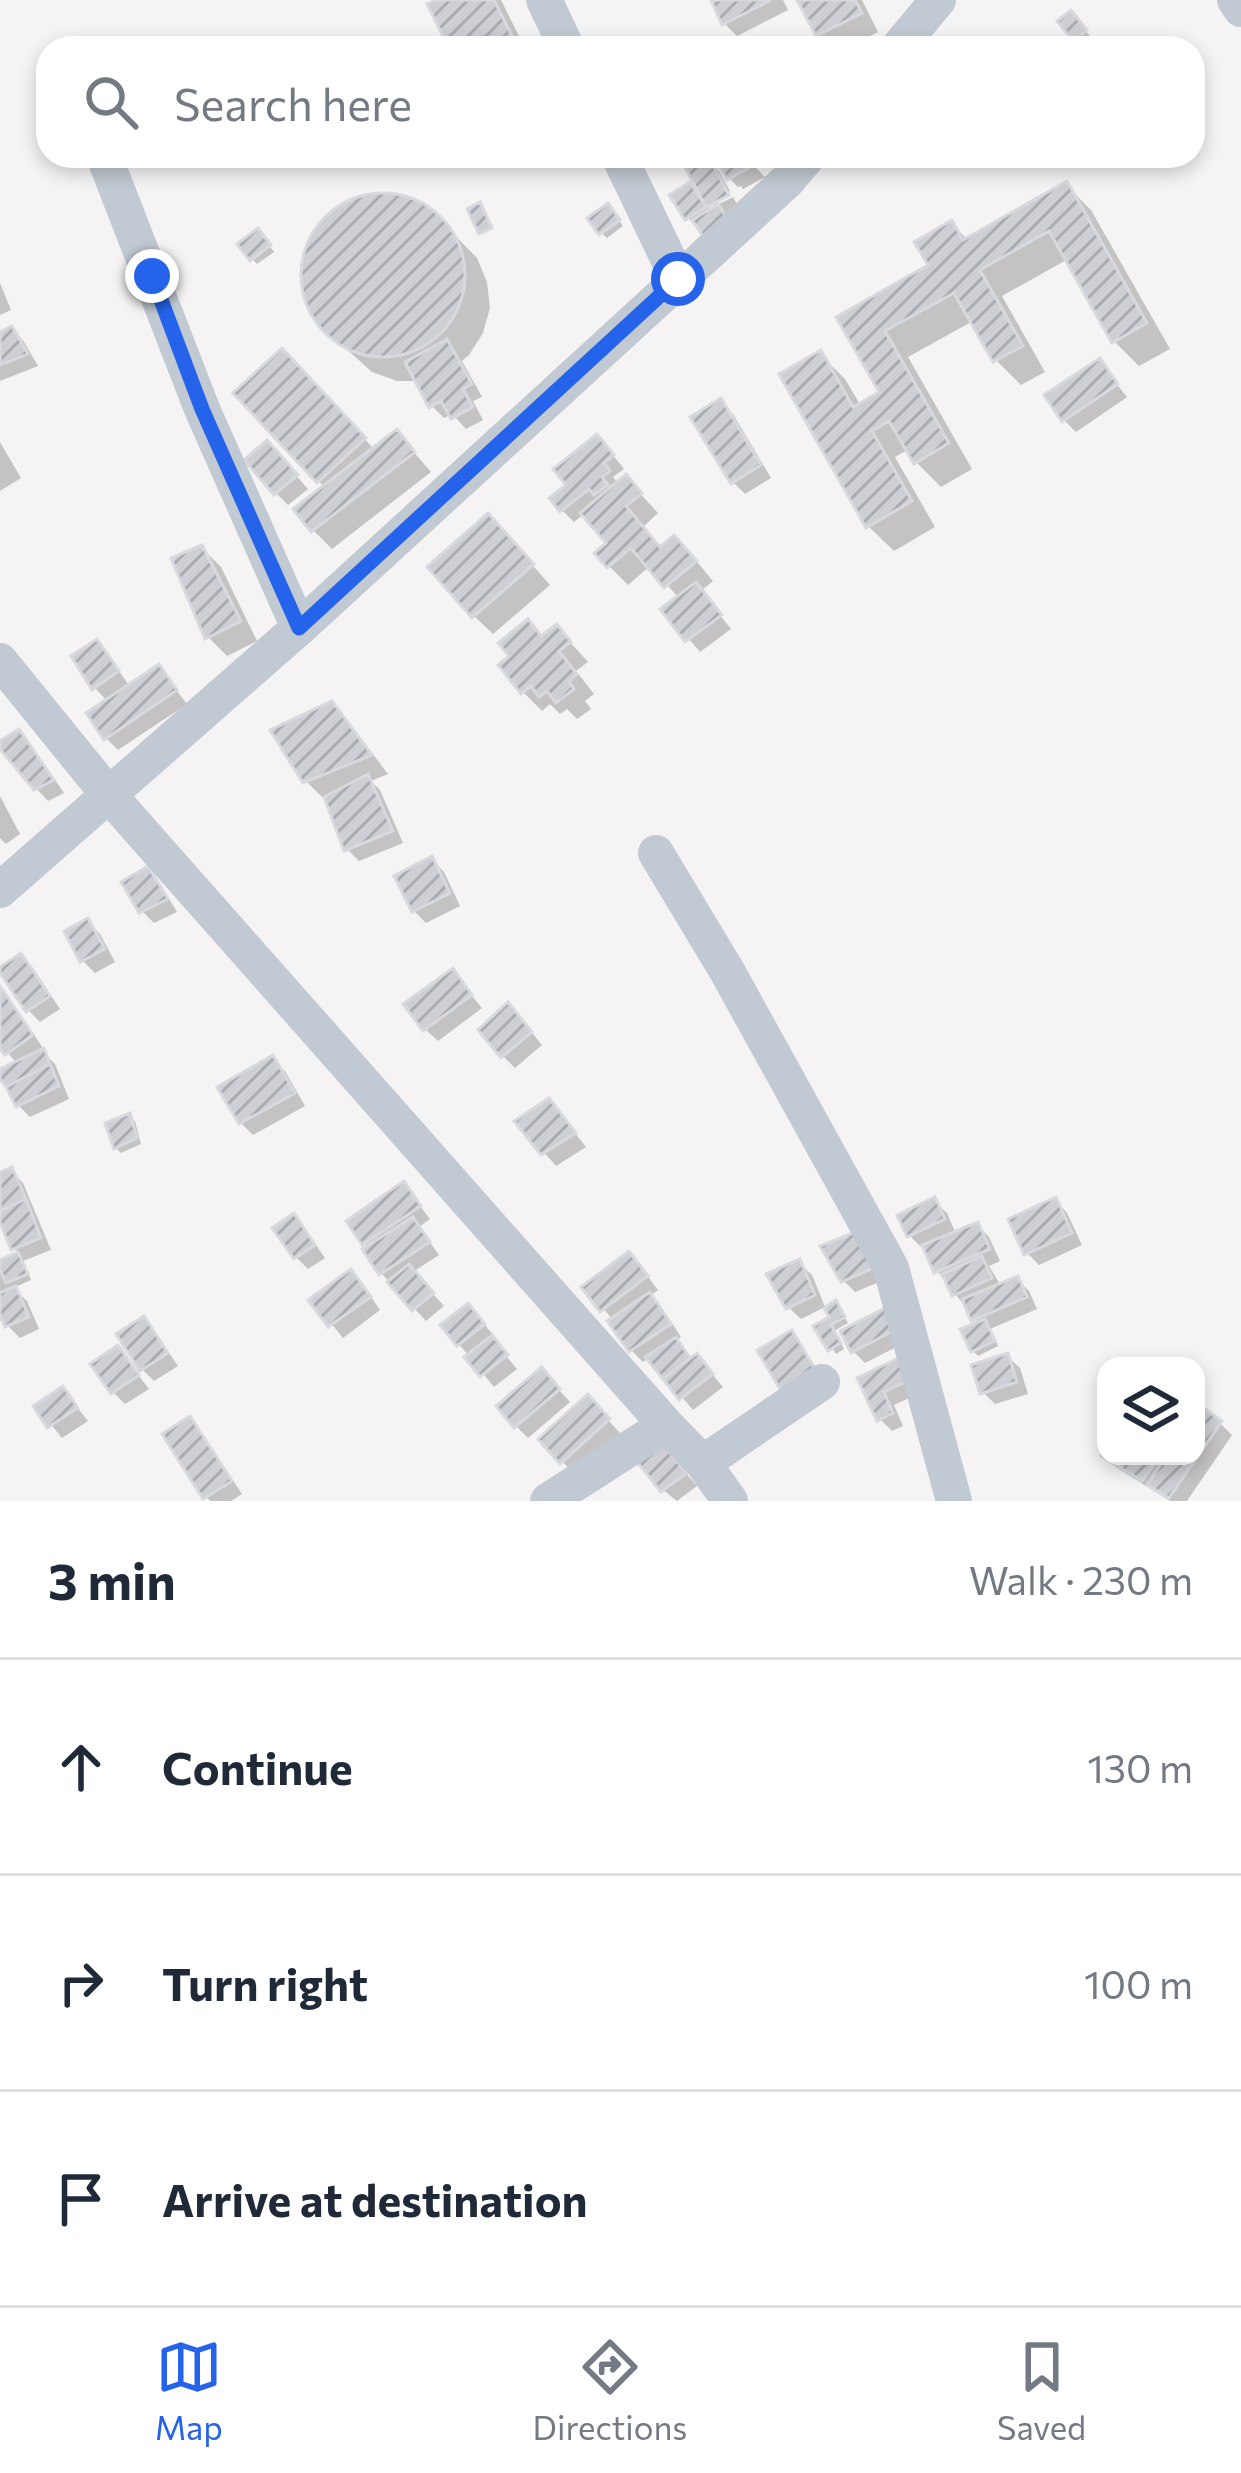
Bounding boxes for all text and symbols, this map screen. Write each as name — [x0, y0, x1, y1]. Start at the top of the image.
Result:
search box — [36, 36, 1205, 168]
icon: search — [78, 69, 144, 135]
text: Search here — [174, 75, 412, 130]
route end — [125, 249, 179, 303]
route start — [651, 252, 705, 306]
map controls — [1097, 1357, 1205, 1465]
button: layers — [1097, 1357, 1205, 1465]
text: 3 min — [48, 1548, 176, 1611]
text: Walk · 230 m — [969, 1555, 1193, 1603]
icon: ahead — [48, 1734, 114, 1800]
text: Continue — [162, 1739, 353, 1794]
text: 130 m — [1087, 1743, 1193, 1791]
icon: right — [48, 1950, 114, 2016]
text: Turn right — [162, 1955, 368, 2010]
text: 100 m — [1084, 1959, 1193, 2007]
icon: arrive — [48, 2166, 114, 2232]
text: Arrive at destination — [162, 2171, 588, 2226]
tab: Map — [155, 2334, 223, 2447]
tab: Directions — [533, 2334, 687, 2447]
tab: Saved — [997, 2334, 1086, 2447]

